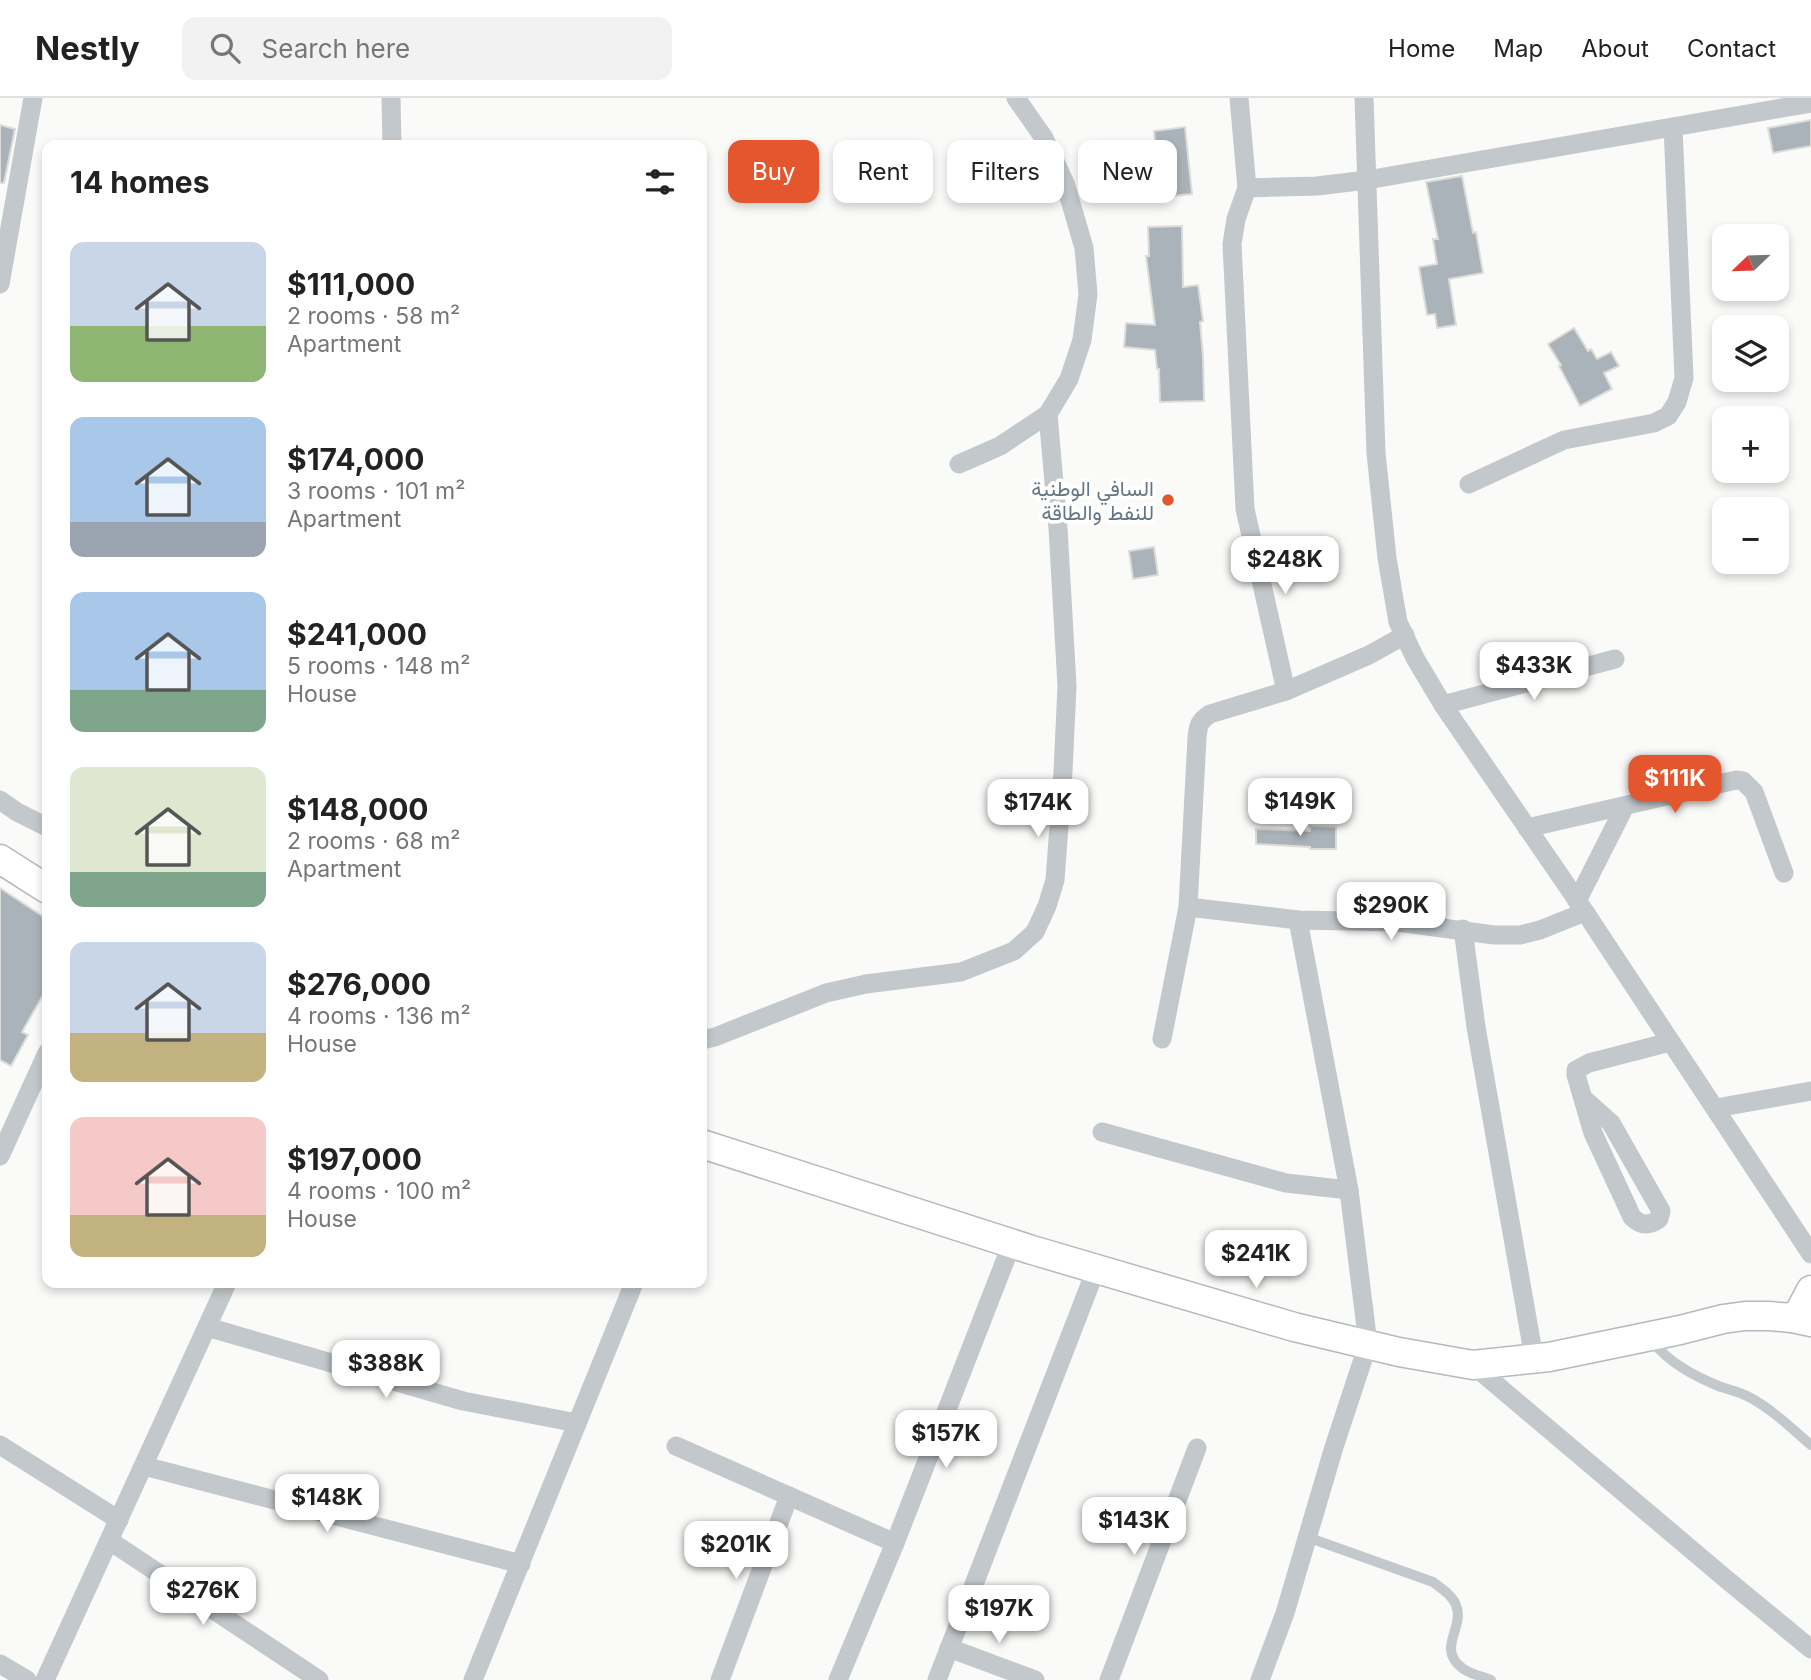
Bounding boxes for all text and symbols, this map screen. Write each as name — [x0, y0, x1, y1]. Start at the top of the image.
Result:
search box — [182, 17, 672, 80]
text: Nestly — [35, 28, 140, 68]
icon: search — [206, 29, 244, 67]
text: Search here — [262, 33, 410, 64]
text: Home — [1388, 34, 1455, 63]
text: Map — [1493, 34, 1543, 63]
text: About — [1581, 34, 1649, 63]
text: Contact — [1687, 34, 1776, 63]
chip: Buy — [728, 140, 819, 203]
chip: Rent — [833, 140, 933, 203]
chip: Filters — [947, 140, 1064, 203]
chip: New — [1078, 140, 1177, 203]
icon: filters — [641, 163, 679, 201]
text: 14 homes — [70, 164, 209, 200]
north arrow — [1712, 224, 1788, 301]
map controls — [1712, 224, 1789, 574]
text: $111,000 — [287, 266, 415, 302]
icon: home — [126, 270, 210, 354]
text: 2 rooms · 58 m² — [287, 302, 460, 330]
button: layers — [1712, 315, 1789, 392]
text: Apartment — [287, 330, 401, 358]
button: + — [1712, 406, 1789, 483]
text: $174,000 — [287, 441, 424, 477]
icon: home — [126, 445, 210, 529]
place label: السافي الوطنية للنفط والطاقة — [1031, 476, 1154, 526]
text: 3 rooms · 101 m² — [287, 477, 465, 505]
marker: السافي الوطنية للنفط والطاقة — [1160, 492, 1176, 508]
button: − — [1712, 497, 1789, 574]
text: Apartment — [287, 505, 401, 533]
pin: $248K — [1236, 536, 1334, 596]
text: $248K — [1247, 545, 1323, 573]
text: $241,000 — [287, 616, 427, 652]
icon: home — [126, 620, 210, 704]
pin: $433K — [1485, 642, 1583, 702]
text: $433K — [1496, 651, 1572, 679]
text: 5 rooms · 148 m² — [287, 652, 470, 680]
text: House — [287, 680, 357, 708]
pin: $111K — [1626, 756, 1724, 815]
text: $111K — [1644, 764, 1706, 792]
pin: $149K — [1251, 778, 1349, 838]
pin: $174K — [989, 780, 1087, 839]
text: $149K — [1264, 787, 1336, 815]
text: $174K — [1003, 788, 1073, 816]
text: $148,000 — [287, 791, 429, 827]
icon: home — [126, 795, 210, 879]
text: 2 rooms · 68 m² — [287, 827, 460, 855]
text: Apartment — [287, 855, 401, 883]
pin: $290K — [1342, 882, 1440, 942]
text: $290K — [1353, 891, 1429, 919]
text: $276,000 — [287, 966, 431, 1002]
icon: home — [126, 970, 210, 1054]
text: 4 rooms · 136 m² — [287, 1002, 471, 1030]
text: House — [287, 1030, 357, 1058]
text: $197,000 — [287, 1141, 422, 1177]
icon: home — [126, 1145, 210, 1229]
text: 4 rooms · 100 m² — [287, 1177, 471, 1205]
text: House — [287, 1205, 357, 1233]
pin: $241K — [1207, 1230, 1305, 1290]
text: $241K — [1221, 1239, 1291, 1267]
pin: $388K — [337, 1340, 435, 1400]
text: $388K — [348, 1349, 424, 1377]
pin: $157K — [897, 1410, 995, 1470]
text: $157K — [911, 1419, 981, 1447]
pin: $148K — [278, 1474, 376, 1534]
text: $148K — [291, 1483, 363, 1511]
pin: $143K — [1085, 1498, 1183, 1557]
text: $143K — [1098, 1506, 1170, 1534]
pin: $201K — [687, 1522, 785, 1581]
text: $201K — [700, 1530, 772, 1558]
pin: $276K — [154, 1568, 252, 1627]
text: $276K — [166, 1576, 240, 1604]
pin: $197K — [950, 1586, 1048, 1645]
text: $197K — [964, 1594, 1034, 1622]

